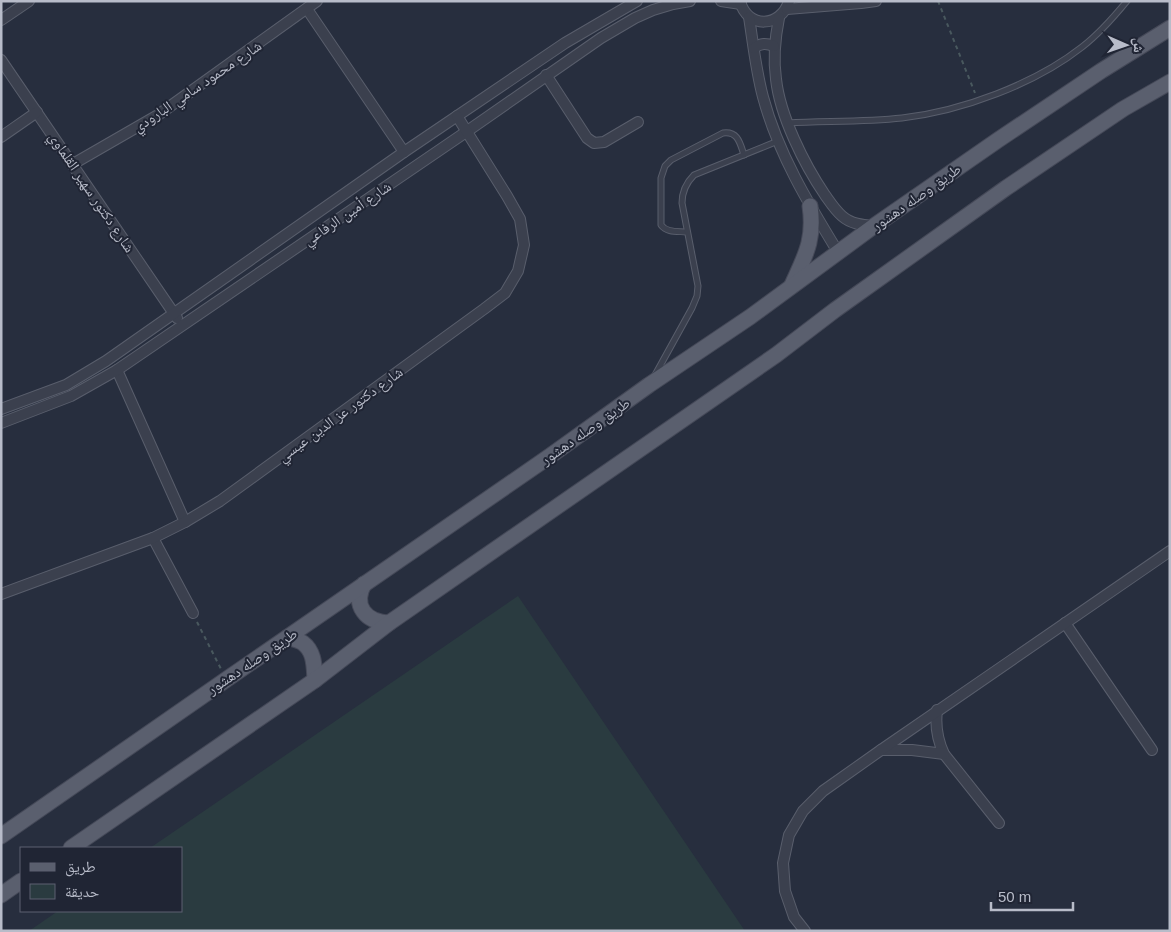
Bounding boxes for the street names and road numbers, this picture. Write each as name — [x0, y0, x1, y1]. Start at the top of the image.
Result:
street label: شارع محمود سامي البارودي — [130, 37, 267, 139]
street label: شارع دكتور سهير القلماوي — [42, 129, 139, 258]
street label: طريق وصله دهشور — [867, 160, 965, 236]
street label: شارع أمين الرفاعي — [300, 177, 396, 252]
street label: شارع دكتور عز الدين عيسي — [274, 363, 408, 468]
street label: طريق وصله دهشور — [536, 394, 634, 470]
street label: طريق وصله دهشور — [203, 625, 301, 700]

